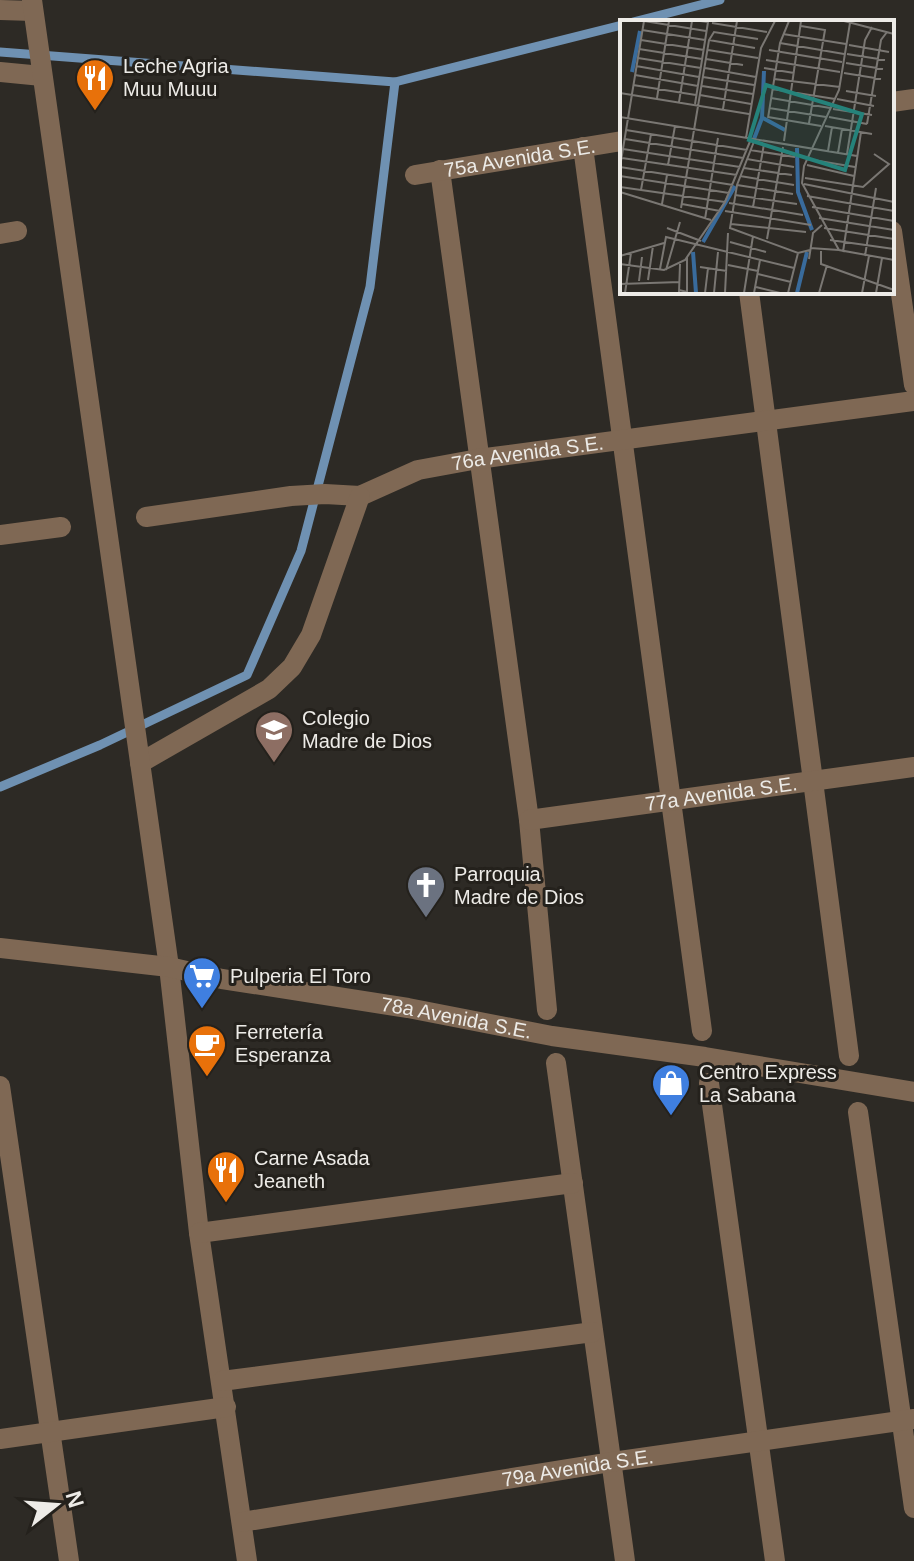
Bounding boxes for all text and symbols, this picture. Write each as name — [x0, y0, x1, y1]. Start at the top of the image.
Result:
inset map — [620, 20, 894, 294]
place label: Leche Agria Muu Muuu — [123, 55, 230, 100]
restaurant icon: Leche Agria Muu Muuu — [74, 57, 116, 112]
street label: 75a Avenida S.E. — [442, 135, 597, 181]
street label: 76a Avenida S.E. — [450, 431, 605, 475]
place label: Colegio Madre de Dios — [302, 707, 432, 752]
school or university icon: Colegio Madre de Dios — [253, 709, 295, 764]
street label: 77a Avenida S.E. — [644, 772, 799, 815]
place label: Parroquia Madre de Dios — [454, 863, 584, 908]
church icon: Parroquia Madre de Dios — [405, 864, 447, 919]
supermarket icon: Pulperia El Toro — [181, 955, 223, 1010]
place label: Pulperia El Toro — [230, 965, 371, 987]
street label: 78a Avenida S.E. — [379, 993, 534, 1043]
place label: Ferretería Esperanza — [235, 1021, 331, 1066]
cafe icon: Ferretería Esperanza — [186, 1023, 228, 1078]
place label: Centro Express La Sabana — [699, 1061, 837, 1106]
shop icon: Centro Express La Sabana — [650, 1062, 692, 1117]
place label: Carne Asada Jeaneth — [254, 1147, 371, 1192]
restaurant icon: Carne Asada Jeaneth — [205, 1149, 247, 1204]
street label: 79a Avenida S.E. — [500, 1445, 655, 1491]
north arrow — [16, 1465, 96, 1545]
text: N — [60, 1488, 89, 1511]

